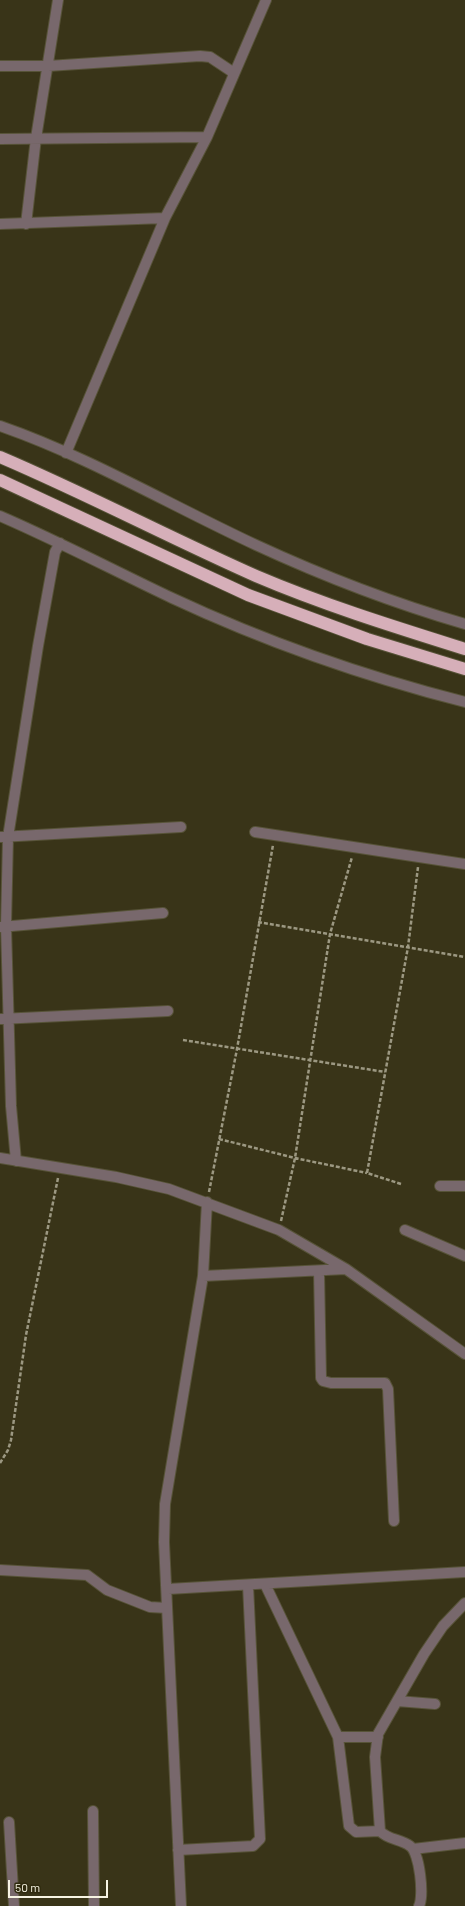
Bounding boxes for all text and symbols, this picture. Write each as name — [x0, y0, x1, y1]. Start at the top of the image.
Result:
scale bar — [10, 1872, 110, 1898]
text: 50 m — [15, 1880, 40, 1894]

